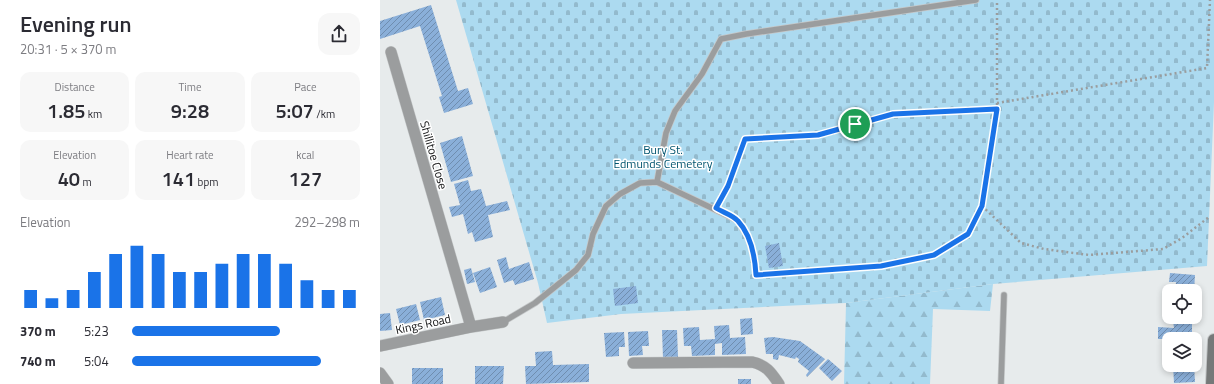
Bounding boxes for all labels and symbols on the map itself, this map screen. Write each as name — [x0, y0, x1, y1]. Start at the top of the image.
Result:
pin — [838, 107, 872, 141]
street label: Shillitoe Close — [415, 119, 453, 191]
park label: Bury St. Edmunds Cemetery — [613, 140, 713, 173]
street label: Kings Road — [393, 309, 453, 339]

